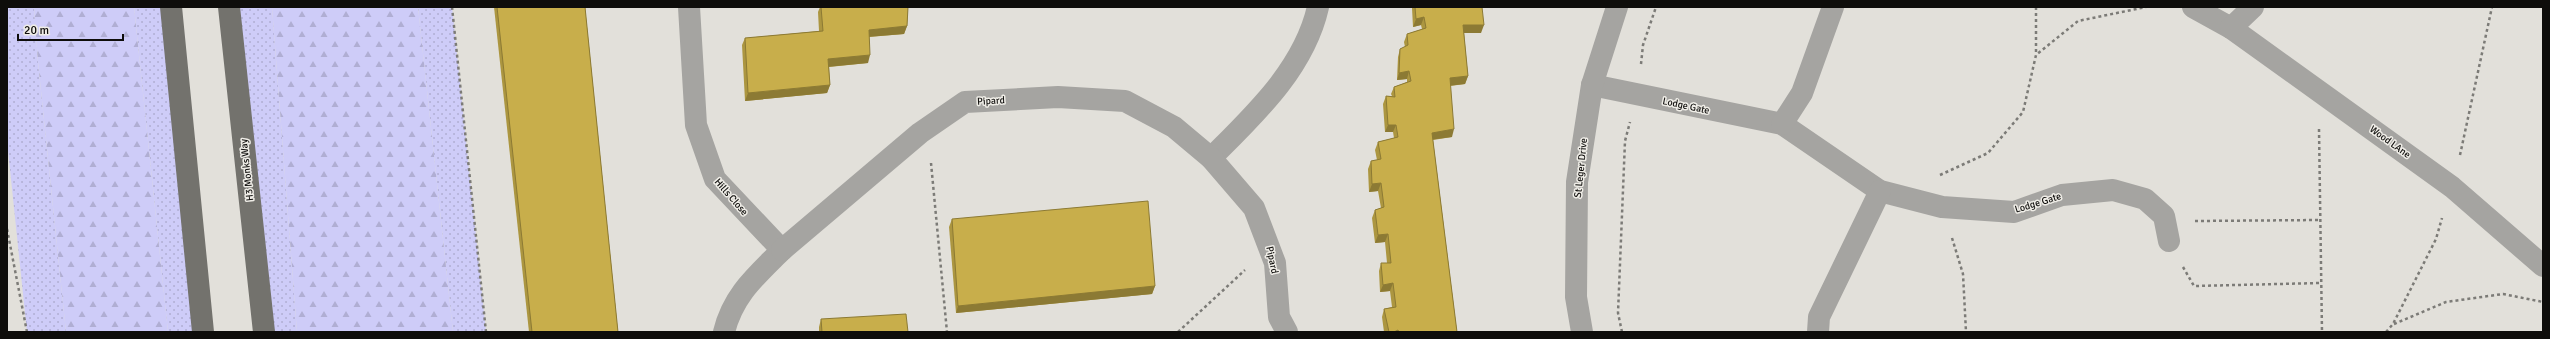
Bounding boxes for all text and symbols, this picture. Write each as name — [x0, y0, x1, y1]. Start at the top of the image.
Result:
scale bar — [18, 16, 123, 42]
text: 20 m — [24, 23, 49, 38]
street label: Pipard — [977, 94, 1005, 108]
street label: Lodge Gate — [1661, 95, 1711, 117]
street label: Wood LAne — [2367, 123, 2413, 161]
street label: H3 Monks Way — [238, 138, 256, 202]
street label: St Leger Drive — [1572, 138, 1590, 198]
street label: Hills Close — [712, 176, 750, 218]
street label: Lodge Gate — [2013, 190, 2063, 216]
street label: Pipard — [1263, 245, 1281, 275]

